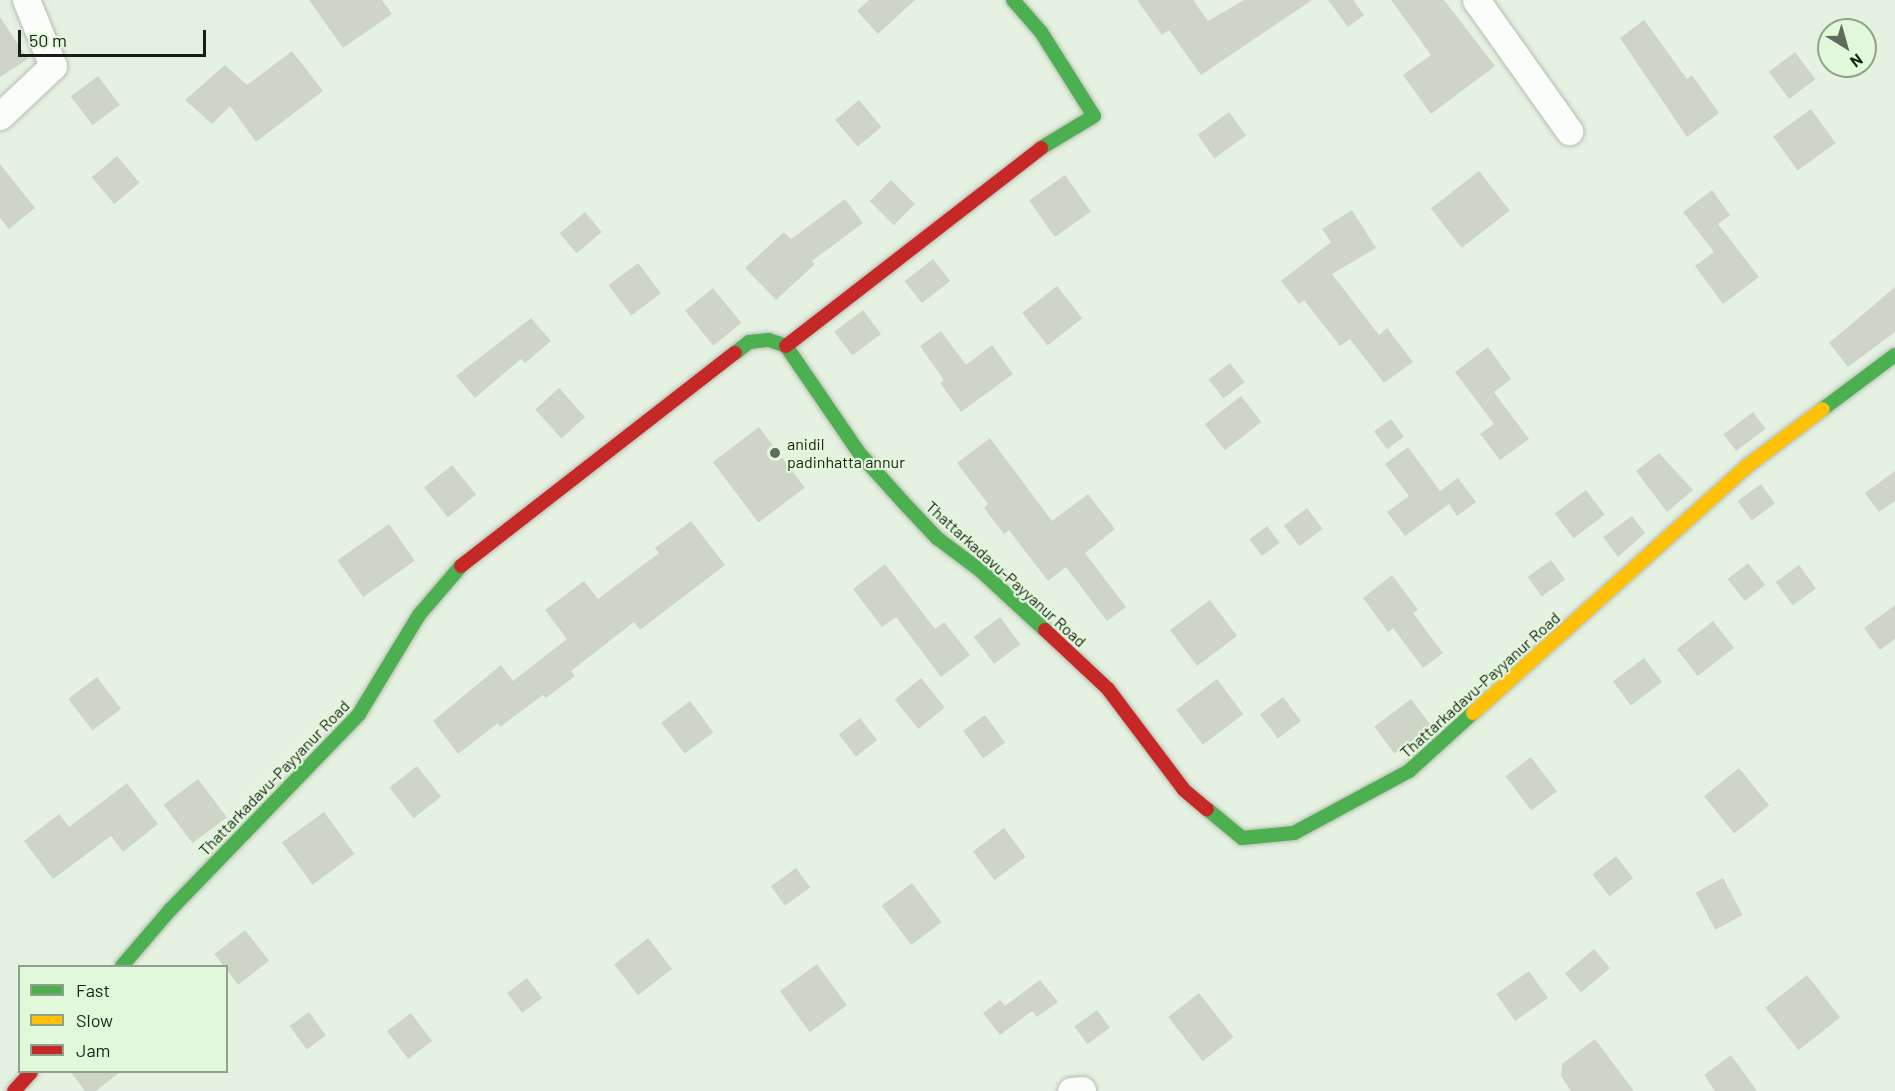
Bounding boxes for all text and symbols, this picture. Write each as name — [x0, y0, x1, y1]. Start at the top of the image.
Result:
scale bar — [21, 18, 208, 56]
north arrow — [1817, 18, 1877, 78]
text: 50 m — [29, 29, 67, 51]
text: N — [1847, 50, 1867, 72]
place label: anidil padinhatta annur — [787, 434, 905, 472]
marker: anidil padinhatta annur — [768, 446, 782, 460]
street label: Thattarkadavu-Payyanur Road — [922, 497, 1090, 651]
street label: Thattarkadavu-Payyanur Road — [1396, 608, 1564, 762]
street label: Thattarkadavu-Payyanur Road — [195, 696, 353, 860]
legend — [18, 965, 228, 1073]
text: Fast — [76, 979, 110, 1001]
text: Slow — [76, 1009, 113, 1031]
text: Jam — [76, 1039, 110, 1061]

